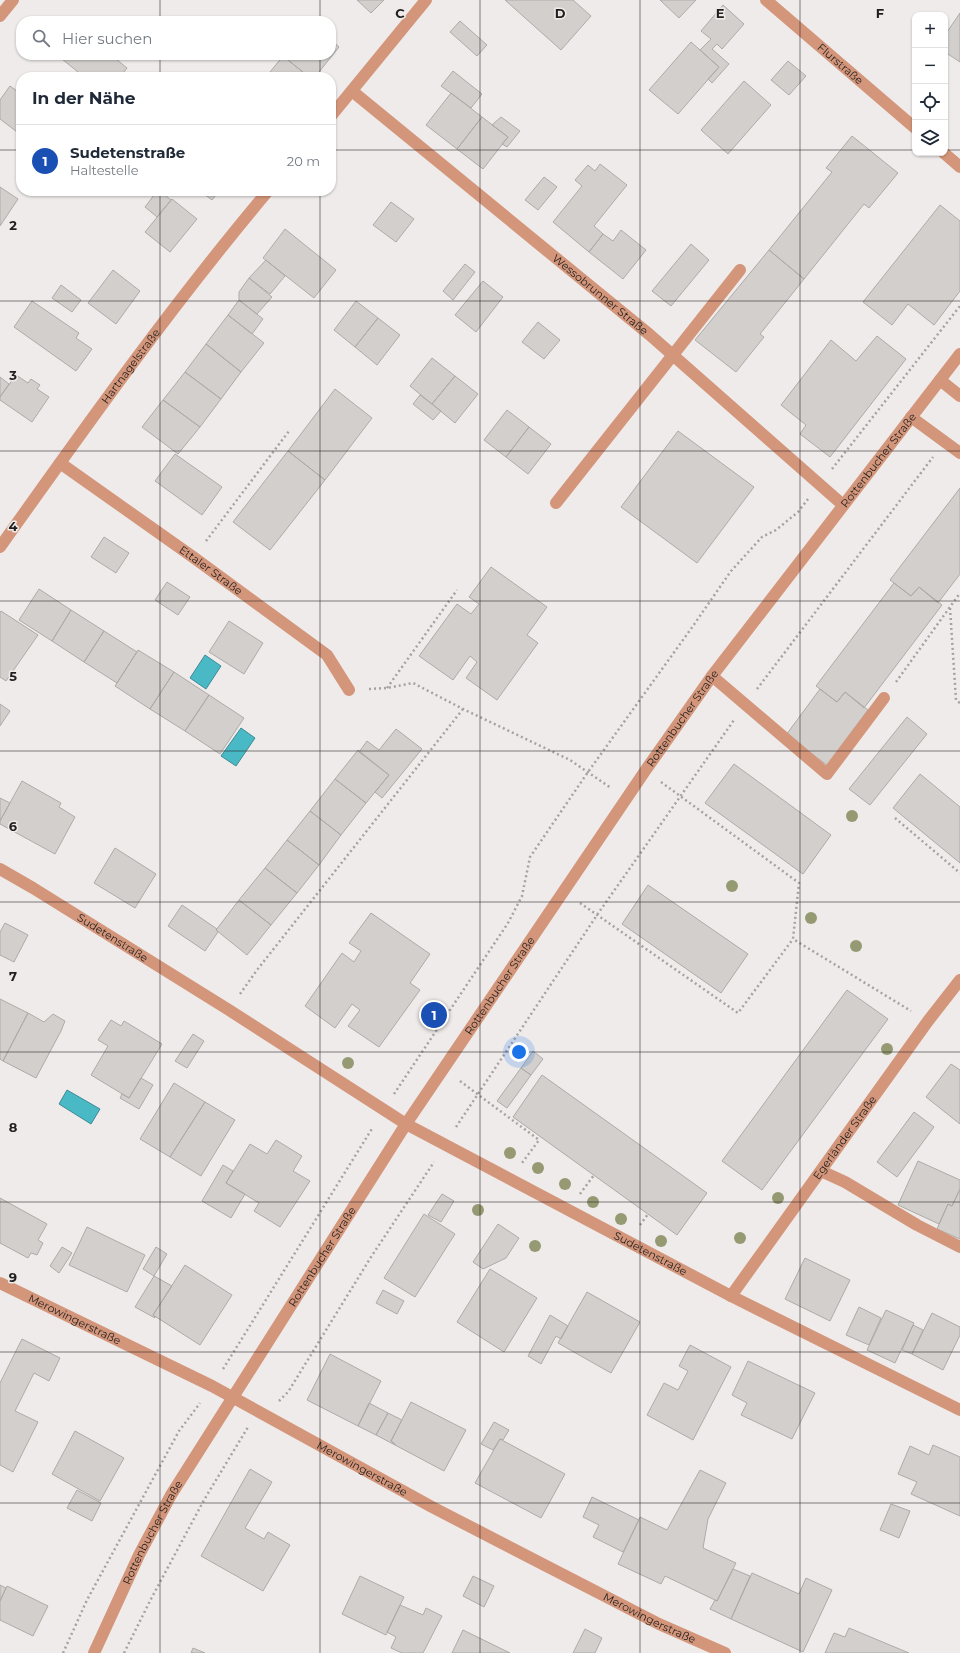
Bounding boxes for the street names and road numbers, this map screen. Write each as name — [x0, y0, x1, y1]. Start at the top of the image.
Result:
street label: Flurstraße — [815, 40, 866, 88]
street label: Wessobrunner Straße — [550, 251, 651, 338]
street label: Hartnagelstraße — [98, 326, 163, 406]
street label: Rottenbucher Straße — [837, 410, 919, 510]
street label: Ettaler Straße — [176, 542, 246, 598]
street label: Rottenbucher Straße — [643, 666, 722, 769]
street label: Sudetenstraße — [75, 910, 151, 965]
street label: Rottenbucher Straße — [461, 934, 538, 1038]
street label: Egerländer Straße — [810, 1093, 880, 1182]
street label: Rottenbucher Straße — [285, 1204, 359, 1309]
street label: Sudetenstraße — [611, 1228, 690, 1279]
street label: Merowingerstraße — [26, 1291, 124, 1348]
street label: Merowingerstraße — [314, 1438, 410, 1499]
street label: Rottenbucher Straße — [119, 1477, 186, 1587]
street label: Merowingerstraße — [601, 1589, 698, 1646]

